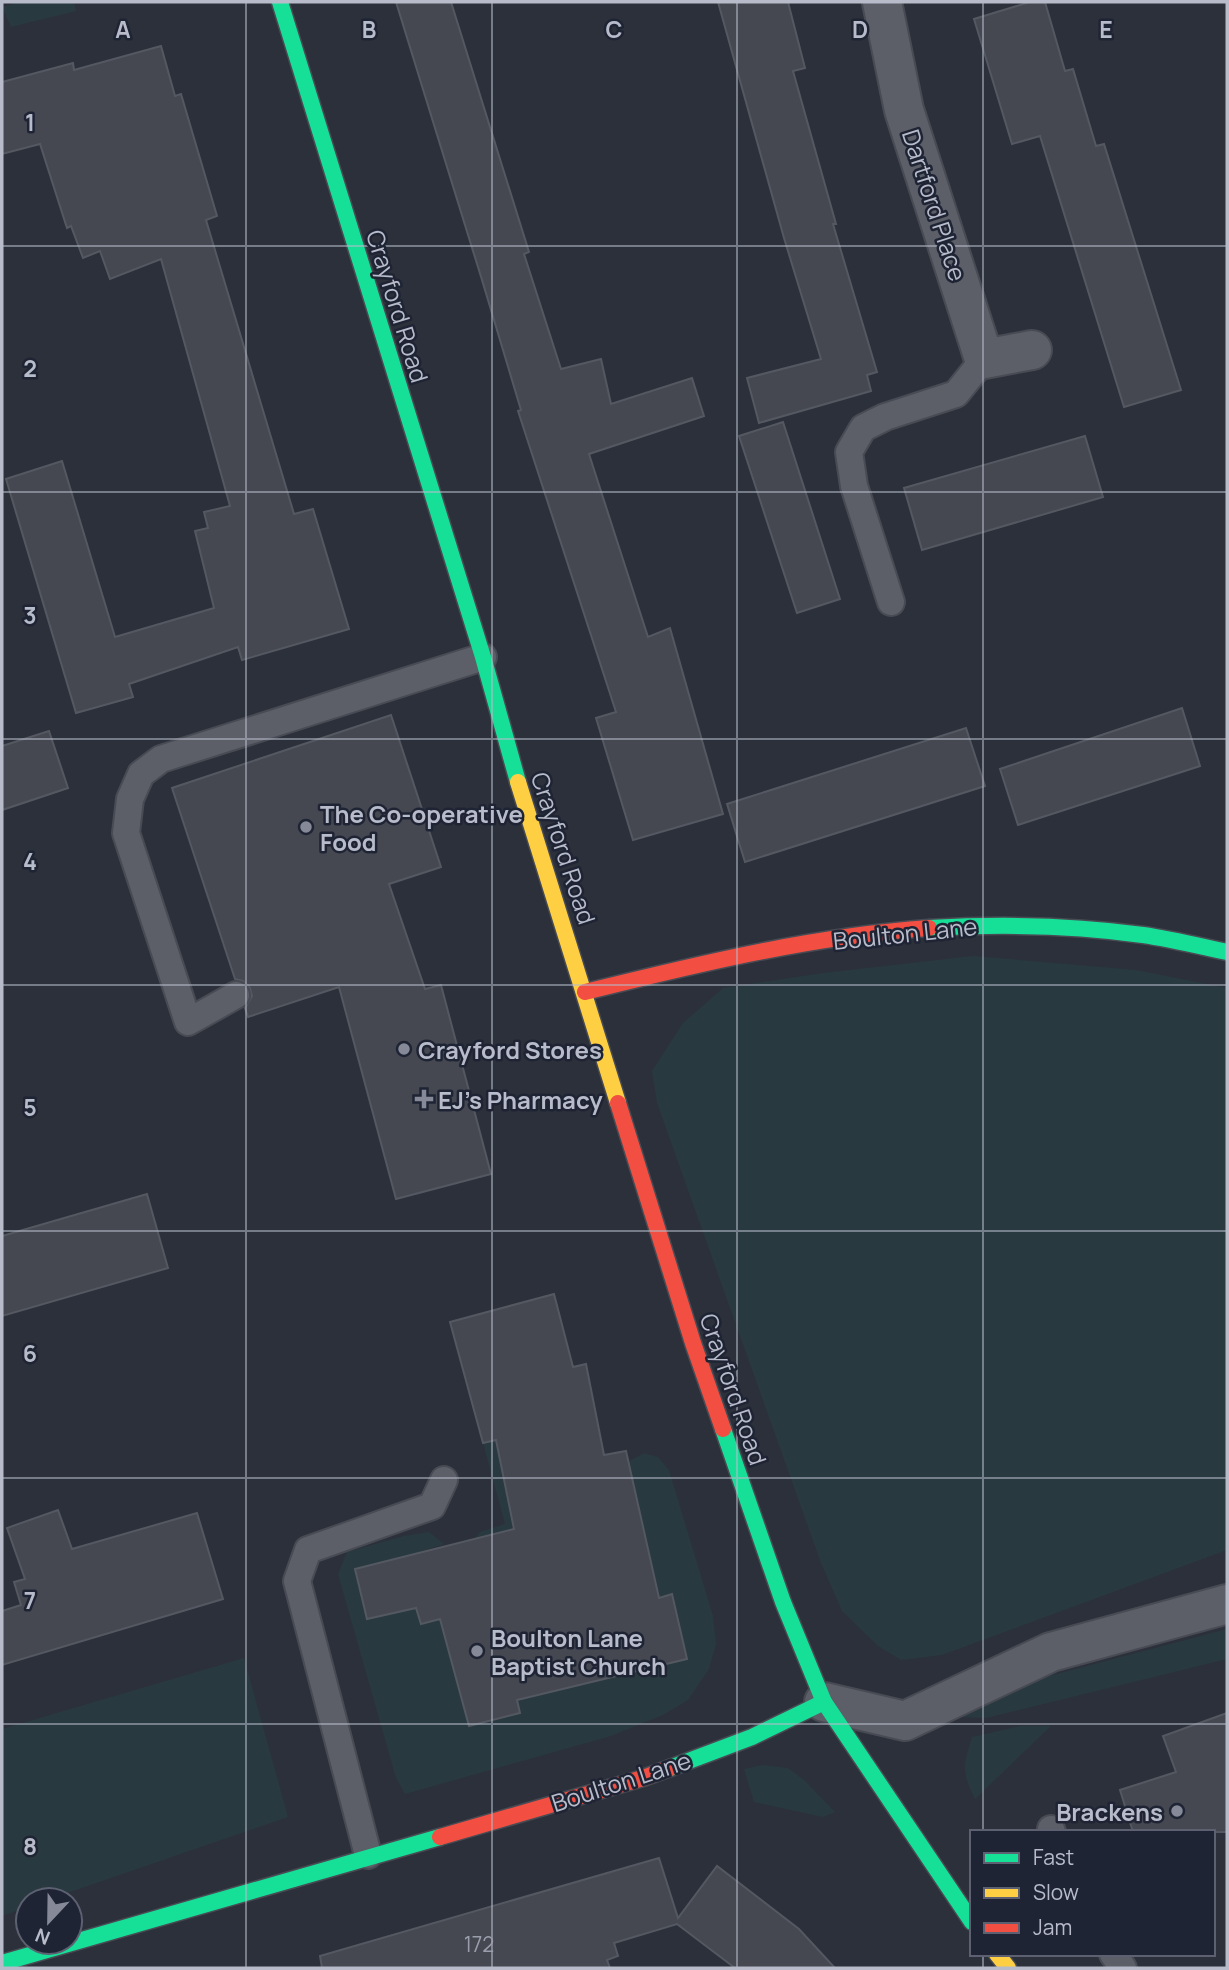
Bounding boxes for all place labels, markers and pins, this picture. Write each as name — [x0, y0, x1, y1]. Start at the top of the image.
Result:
place label: The Co-operative Food — [320, 797, 523, 858]
marker: The Co-operative Food — [298, 819, 314, 835]
place label: Crayford Stores — [418, 1033, 602, 1066]
marker: Crayford Stores — [396, 1041, 412, 1057]
place label: EJ's Pharmacy — [438, 1083, 603, 1116]
marker: EJ's Pharmacy — [416, 1091, 432, 1107]
place label: Boulton Lane Baptist Church — [491, 1621, 666, 1682]
marker: Boulton Lane Baptist Church — [469, 1643, 485, 1659]
place label: Brackens — [1056, 1795, 1163, 1828]
marker: Brackens — [1169, 1803, 1185, 1819]

